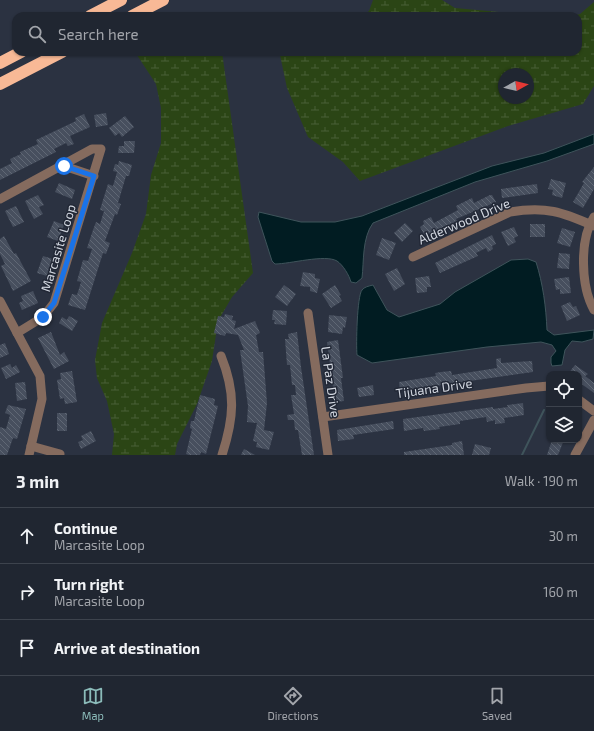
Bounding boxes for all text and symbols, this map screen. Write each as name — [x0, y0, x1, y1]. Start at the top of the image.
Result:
search box — [12, 12, 582, 56]
icon: search — [26, 23, 48, 45]
text: Search here — [58, 25, 139, 43]
north arrow — [498, 68, 534, 104]
route start — [55, 157, 73, 175]
street label: Alderwood Drive — [416, 194, 512, 248]
street label: Marcasite Loop — [37, 202, 79, 294]
route end — [34, 308, 52, 326]
street label: La Paz Drive — [318, 345, 344, 419]
map controls — [546, 371, 582, 443]
button: locate — [546, 371, 582, 407]
street label: Tijuana Drive — [395, 375, 473, 401]
button: layers — [546, 407, 582, 443]
text: 3 min — [16, 471, 59, 491]
text: Walk · 190 m — [505, 473, 578, 489]
text: Continue — [54, 519, 117, 537]
icon: ahead — [16, 525, 38, 547]
text: 30 m — [549, 528, 578, 544]
text: Marcasite Loop — [54, 537, 145, 553]
text: Turn right — [54, 575, 124, 593]
icon: right — [16, 581, 38, 603]
text: 160 m — [543, 584, 578, 600]
text: Marcasite Loop — [54, 593, 145, 609]
icon: arrive — [16, 637, 38, 659]
text: Arrive at destination — [54, 639, 200, 657]
tab: Map — [82, 685, 104, 722]
tab: Directions — [268, 685, 318, 722]
tab: Saved — [482, 685, 512, 722]

